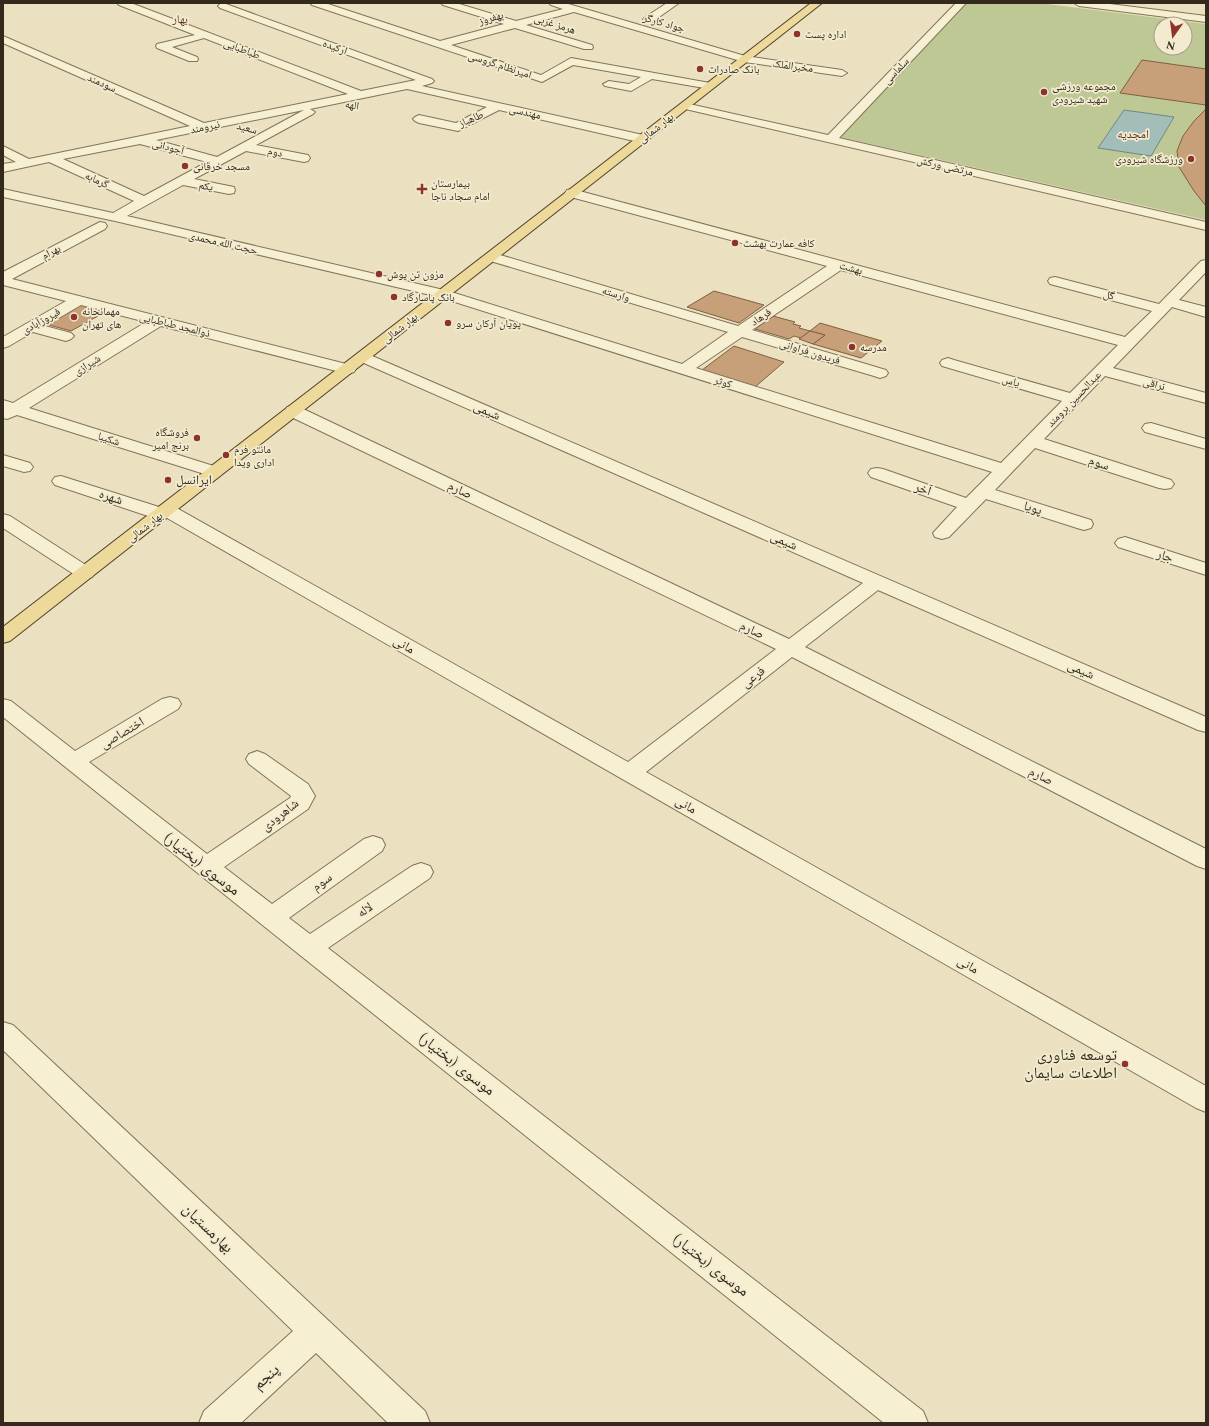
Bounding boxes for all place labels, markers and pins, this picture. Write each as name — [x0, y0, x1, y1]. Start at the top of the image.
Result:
place label: اداره پست — [805, 26, 846, 43]
marker: اداره پست — [792, 29, 802, 39]
place label: بانک صادرات — [708, 61, 759, 78]
marker: بانک صادرات — [695, 64, 705, 74]
place label: مجموعه ورزشی شهید شیرودی — [1052, 78, 1116, 108]
marker: مجموعه ورزشی شهید شیرودی — [1039, 87, 1049, 97]
place label: ورزشگاه شیرودی — [1115, 151, 1183, 168]
marker: ورزشگاه شیرودی — [1186, 154, 1196, 164]
place label: مسجد خرقانی — [193, 158, 250, 175]
marker: مسجد خرقانی — [180, 161, 190, 171]
place label: بیمارستان امام سجاد ناجا — [431, 175, 490, 205]
marker: بیمارستان امام سجاد ناجا — [416, 183, 428, 195]
place label: کافه عمارت بهشت — [743, 235, 815, 252]
marker: کافه عمارت بهشت — [730, 238, 740, 248]
place label: مزون تن پوش — [387, 266, 444, 283]
marker: مزون تن پوش — [374, 269, 384, 279]
place label: بانک پاسارگاد — [402, 289, 455, 306]
marker: بانک پاسارگاد — [389, 292, 399, 302]
place label: مهمانخانه های تهران — [82, 303, 122, 333]
marker: مهمانخانه های تهران — [69, 312, 79, 322]
place label: پویان آرکان سرو — [456, 315, 521, 332]
marker: پویان آرکان سرو — [443, 318, 453, 328]
place label: مدرسه — [860, 339, 887, 356]
marker: مدرسه — [847, 342, 857, 352]
place label: فروشگاه برنج امیر — [151, 424, 189, 454]
marker: فروشگاه برنج امیر — [192, 433, 202, 443]
place label: مانتو فرم اداری ویدا — [234, 441, 274, 471]
marker: مانتو فرم اداری ویدا — [221, 450, 231, 460]
place label: ایرانسل — [176, 470, 212, 490]
marker: ایرانسل — [163, 475, 173, 485]
place label: توسعه فناوری اطلاعات سایمان — [1024, 1043, 1117, 1085]
marker: توسعه فناوری اطلاعات سایمان — [1120, 1059, 1130, 1069]

